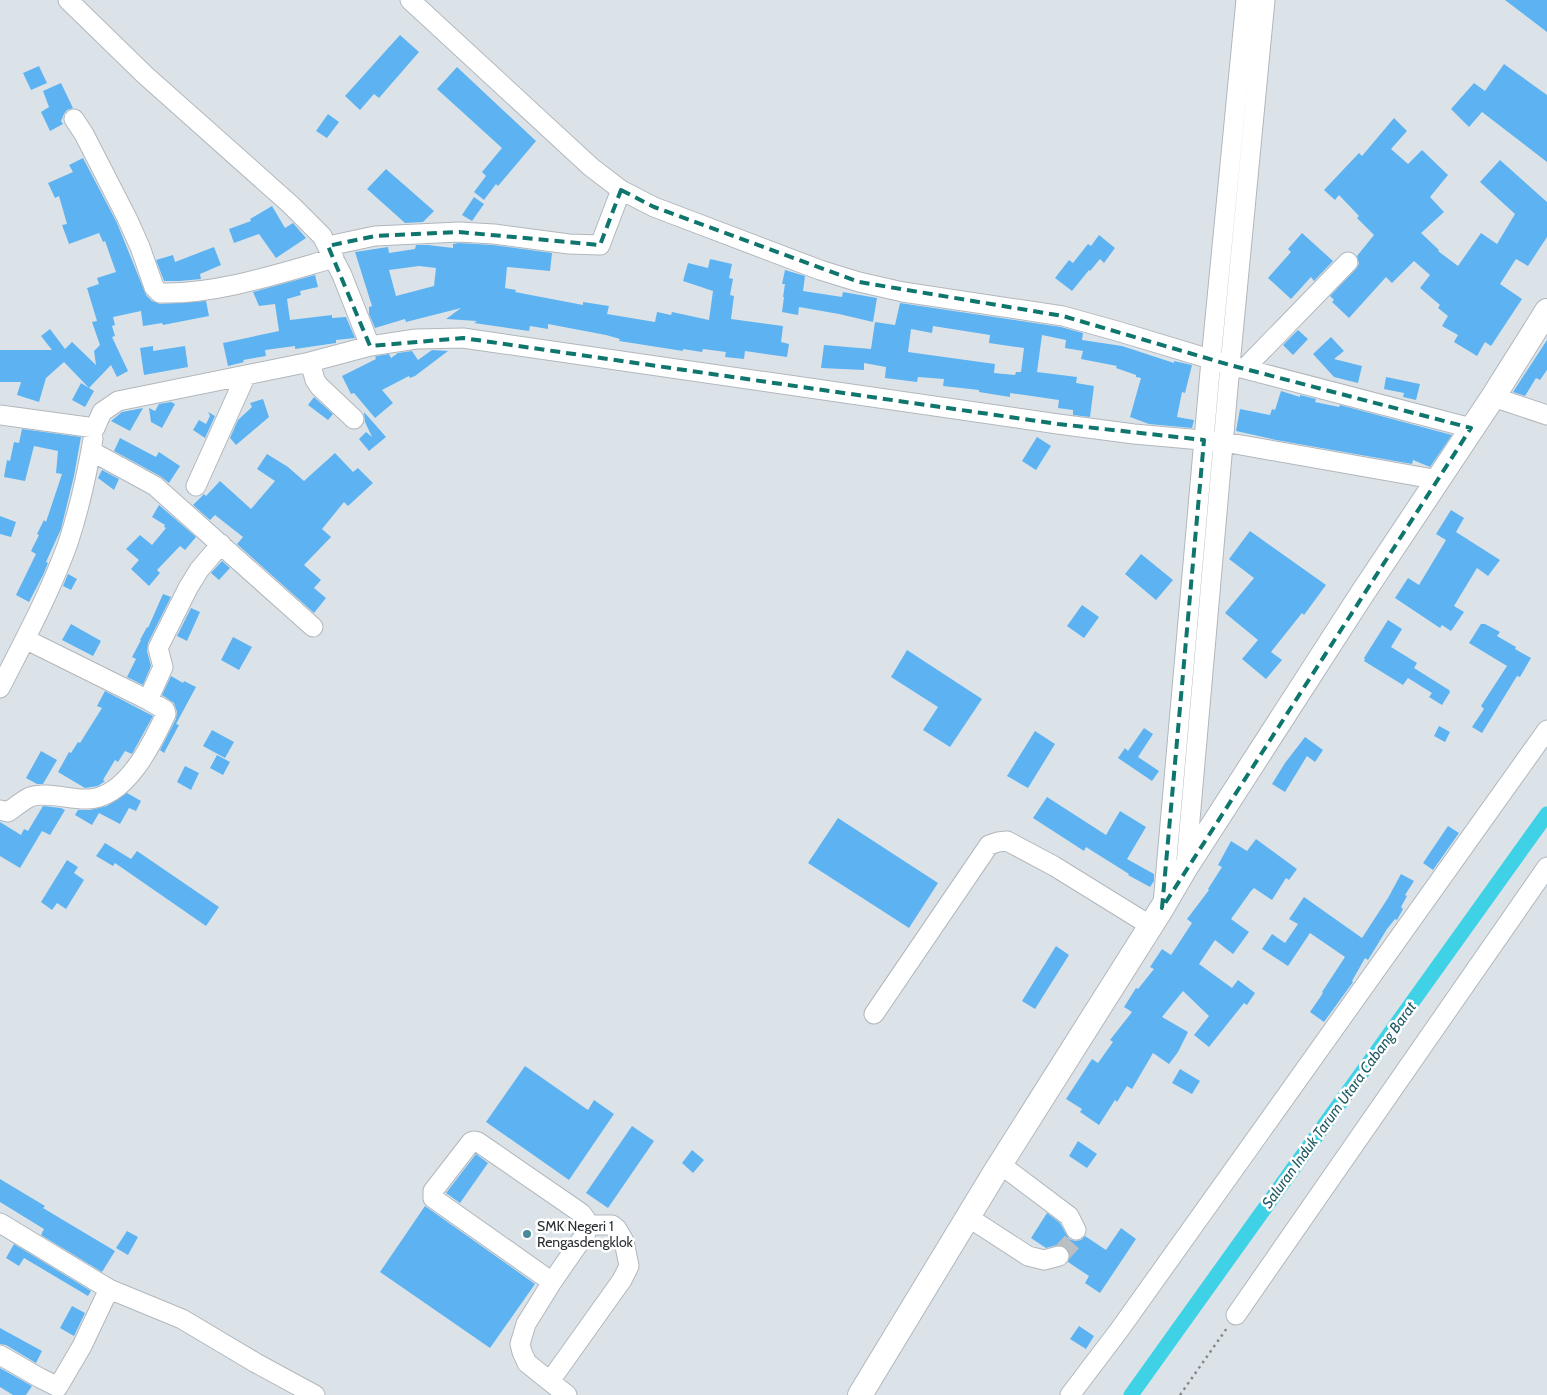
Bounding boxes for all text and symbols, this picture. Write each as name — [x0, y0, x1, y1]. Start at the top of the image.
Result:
water label: Saluran Induk Tarum Utara Cabang Barat — [1258, 998, 1420, 1212]
place label: SMK Negeri 1 Rengasdengklok — [537, 1217, 634, 1251]
marker: SMK Negeri 1 Rengasdengklok — [521, 1228, 533, 1240]

